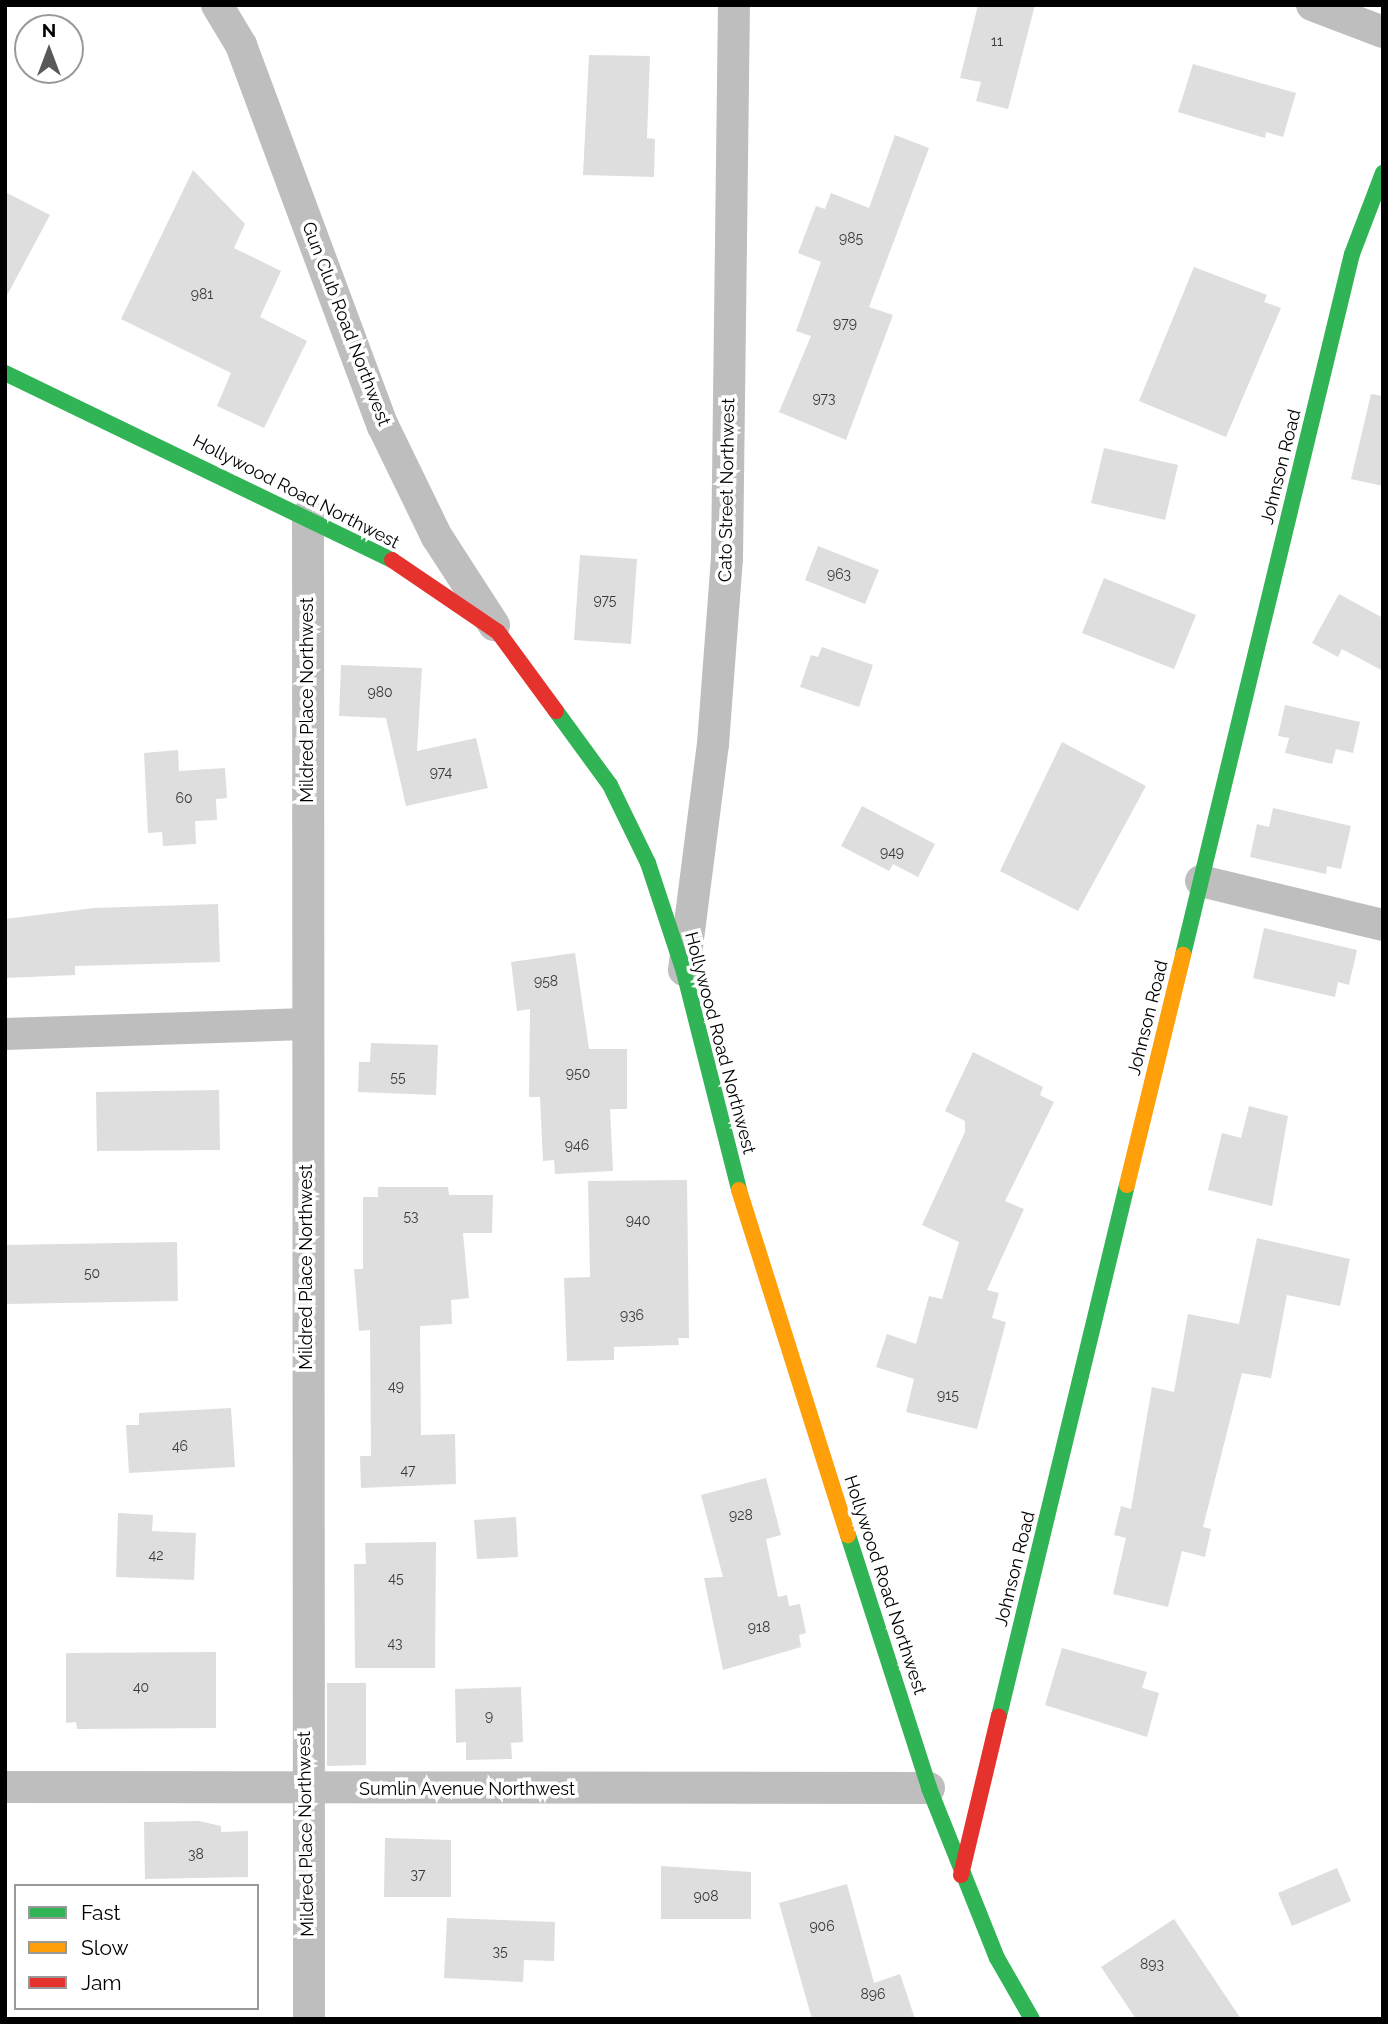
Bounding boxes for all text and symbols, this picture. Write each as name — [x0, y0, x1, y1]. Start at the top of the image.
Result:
north arrow — [14, 14, 84, 84]
text: N — [42, 19, 56, 41]
house number: 11 — [991, 33, 1003, 49]
street label: Gun Club Road Northwest — [297, 219, 395, 429]
house number: 985 — [839, 230, 863, 246]
house number: 981 — [191, 286, 213, 302]
house number: 979 — [833, 315, 857, 331]
house number: 973 — [812, 390, 836, 406]
street label: Cato Street Northwest — [715, 398, 739, 582]
street label: Johnson Road — [1256, 407, 1306, 527]
street label: Hollywood Road Northwest — [189, 430, 403, 554]
house number: 963 — [827, 566, 851, 582]
house number: 975 — [593, 592, 617, 608]
street label: Mildred Place Northwest — [296, 597, 318, 803]
house number: 980 — [367, 684, 393, 700]
house number: 974 — [430, 764, 452, 780]
house number: 60 — [175, 790, 193, 806]
house number: 949 — [880, 844, 904, 860]
street label: Hollywood Road Northwest — [680, 930, 760, 1156]
street label: Johnson Road — [1123, 958, 1173, 1078]
house number: 958 — [534, 973, 558, 989]
house number: 950 — [566, 1065, 590, 1081]
house number: 55 — [390, 1069, 406, 1085]
house number: 946 — [565, 1137, 589, 1153]
street label: Mildred Place Northwest — [295, 1164, 317, 1370]
house number: 53 — [403, 1208, 419, 1224]
house number: 940 — [626, 1212, 650, 1228]
house number: 50 — [84, 1265, 100, 1281]
house number: 936 — [620, 1307, 644, 1323]
house number: 49 — [388, 1378, 404, 1394]
house number: 915 — [937, 1387, 959, 1403]
house number: 46 — [172, 1438, 188, 1454]
house number: 47 — [400, 1462, 416, 1478]
street label: Hollywood Road Northwest — [839, 1473, 931, 1697]
house number: 928 — [729, 1507, 753, 1523]
street label: Johnson Road — [990, 1509, 1040, 1629]
house number: 42 — [149, 1547, 163, 1563]
house number: 45 — [388, 1570, 404, 1586]
house number: 918 — [748, 1619, 770, 1635]
house number: 43 — [387, 1635, 403, 1651]
house number: 40 — [133, 1679, 149, 1695]
house number: 9 — [485, 1708, 493, 1724]
street label: Mildred Place Northwest — [293, 1731, 319, 1937]
street label: Sumlin Avenue Northwest — [359, 1778, 575, 1800]
house number: 38 — [188, 1846, 204, 1862]
house number: 37 — [411, 1866, 425, 1882]
legend — [14, 1884, 259, 2010]
house number: 908 — [693, 1888, 719, 1904]
text: Fast — [81, 1900, 121, 1925]
house number: 906 — [809, 1918, 835, 1934]
text: Slow — [81, 1935, 129, 1960]
house number: 35 — [492, 1943, 508, 1959]
house number: 893 — [1140, 1956, 1164, 1972]
text: Jam — [81, 1970, 122, 1995]
house number: 896 — [861, 1986, 885, 2002]

